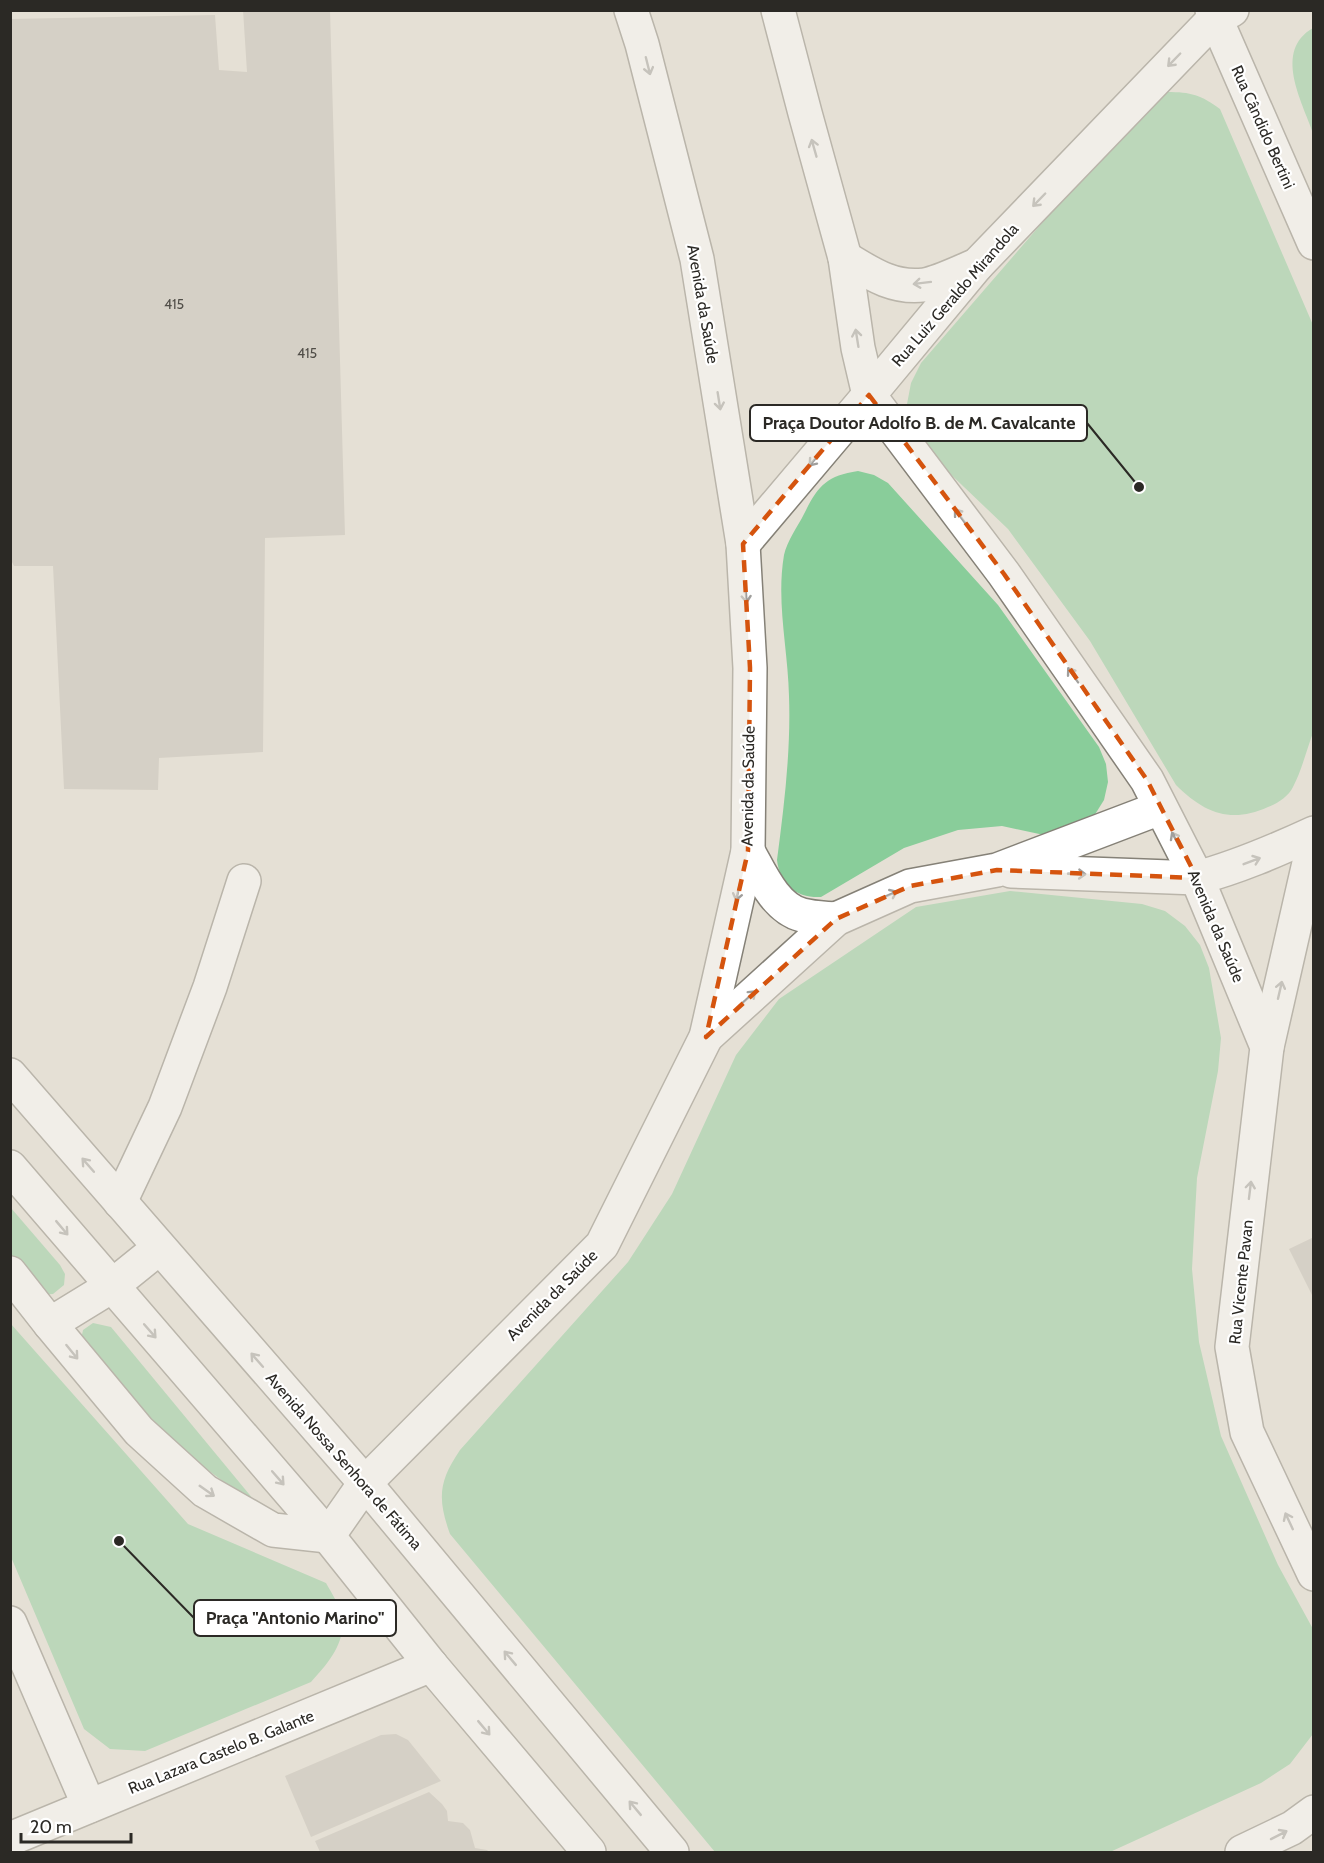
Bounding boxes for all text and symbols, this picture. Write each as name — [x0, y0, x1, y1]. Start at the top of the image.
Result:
one-way arrow — [1167, 53, 1182, 68]
one-way arrow — [643, 57, 654, 76]
street label: Rua Cândido Bertini — [1227, 62, 1299, 192]
one-way arrow — [808, 139, 820, 158]
one-way arrow — [1032, 193, 1046, 208]
street label: Rua Luiz Geraldo Mirandola — [888, 219, 1023, 370]
street label: Avenida da Saúde — [683, 243, 723, 365]
one-way arrow — [912, 278, 932, 289]
house number: 415 — [164, 295, 184, 313]
one-way arrow — [851, 329, 862, 349]
house number: 415 — [297, 344, 317, 362]
one-way arrow — [714, 390, 725, 410]
callout: Praça Doutor Adolfo B. de M. Cavalcante — [750, 405, 1087, 441]
text: Praça Doutor Adolfo B. de M. Cavalcante — [762, 412, 1076, 434]
one-way arrow — [808, 451, 822, 466]
one-way arrow — [954, 508, 967, 524]
one-way arrow — [740, 583, 751, 603]
one-way arrow — [1067, 667, 1079, 683]
street label: Avenida da Saúde — [737, 726, 759, 846]
one-way arrow — [1170, 831, 1181, 849]
one-way arrow — [1243, 855, 1261, 866]
street label: Avenida da Saúde — [1184, 867, 1248, 985]
one-way arrow — [1066, 868, 1086, 879]
one-way arrow — [732, 883, 744, 902]
one-way arrow — [880, 889, 898, 900]
one-way arrow — [1275, 981, 1286, 1000]
one-way arrow — [741, 991, 756, 1005]
one-way arrow — [81, 1158, 95, 1173]
one-way arrow — [1245, 1181, 1256, 1201]
street label: Rua Vicente Pavan — [1225, 1219, 1257, 1345]
one-way arrow — [55, 1220, 69, 1235]
street label: Avenida da Saúde — [503, 1246, 601, 1344]
one-way arrow — [143, 1323, 157, 1338]
one-way arrow — [66, 1344, 79, 1360]
one-way arrow — [250, 1353, 264, 1368]
street label: Avenida Nossa Senhora de Fátima — [262, 1369, 426, 1554]
one-way arrow — [271, 1470, 285, 1485]
one-way arrow — [199, 1485, 216, 1498]
one-way arrow — [1282, 1512, 1294, 1530]
callout: Praça "Antonio Marino" — [194, 1600, 396, 1636]
text: Praça "Antonio Marino" — [206, 1607, 384, 1629]
one-way arrow — [503, 1651, 517, 1666]
street label: Rua Lazara Castelo B. Galante — [125, 1706, 317, 1798]
one-way arrow — [478, 1720, 491, 1736]
one-way arrow — [628, 1801, 642, 1816]
scale bar — [21, 1806, 130, 1844]
text: 20 m — [30, 1816, 72, 1838]
one-way arrow — [1270, 1828, 1288, 1840]

